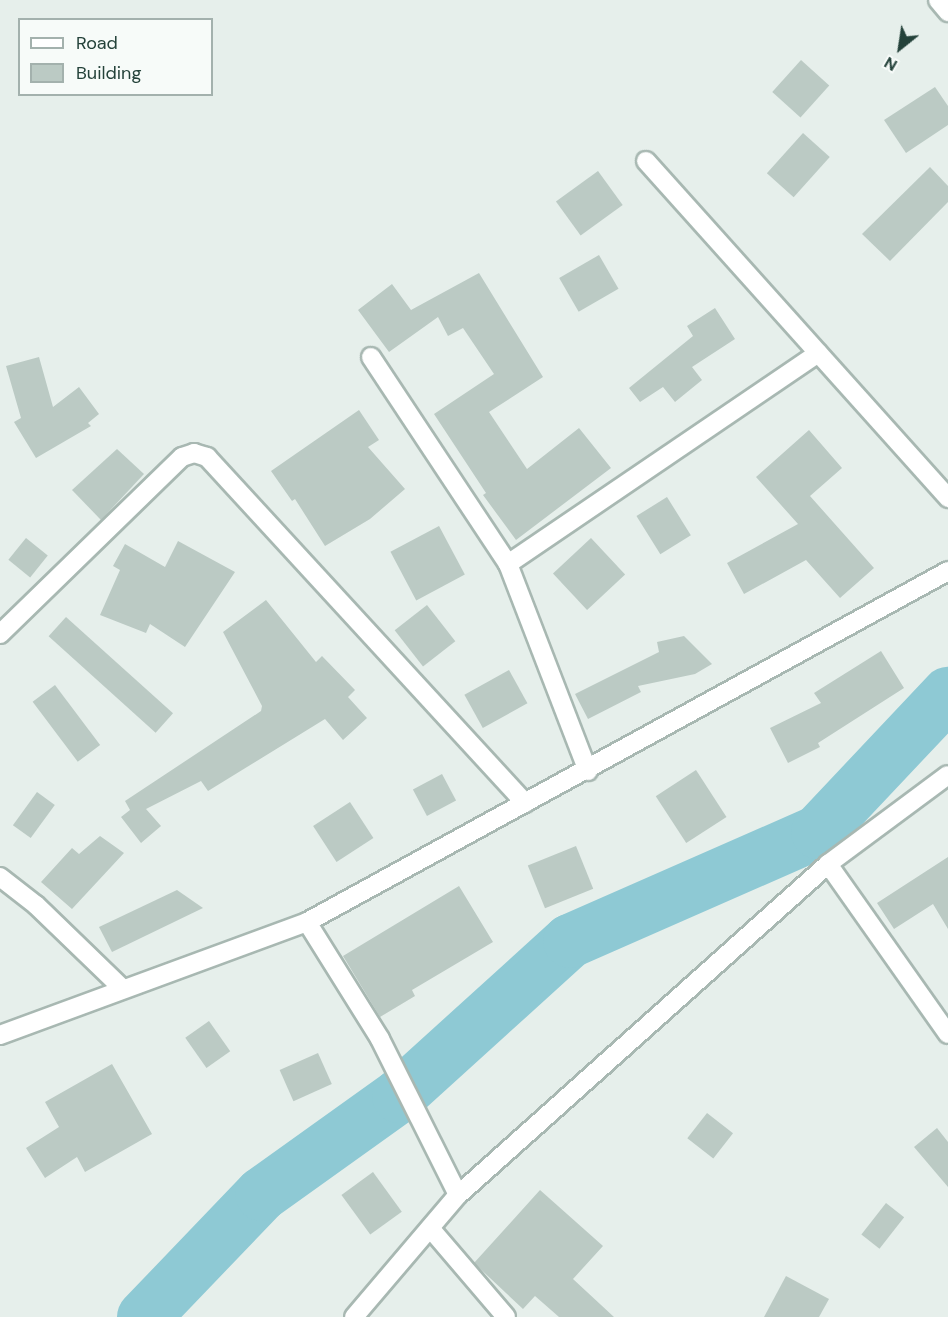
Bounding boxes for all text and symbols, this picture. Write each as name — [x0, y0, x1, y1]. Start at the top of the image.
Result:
legend — [18, 18, 213, 96]
north arrow — [870, 18, 930, 78]
text: Road — [76, 31, 118, 55]
text: N — [880, 52, 901, 76]
text: Building — [76, 61, 141, 85]

